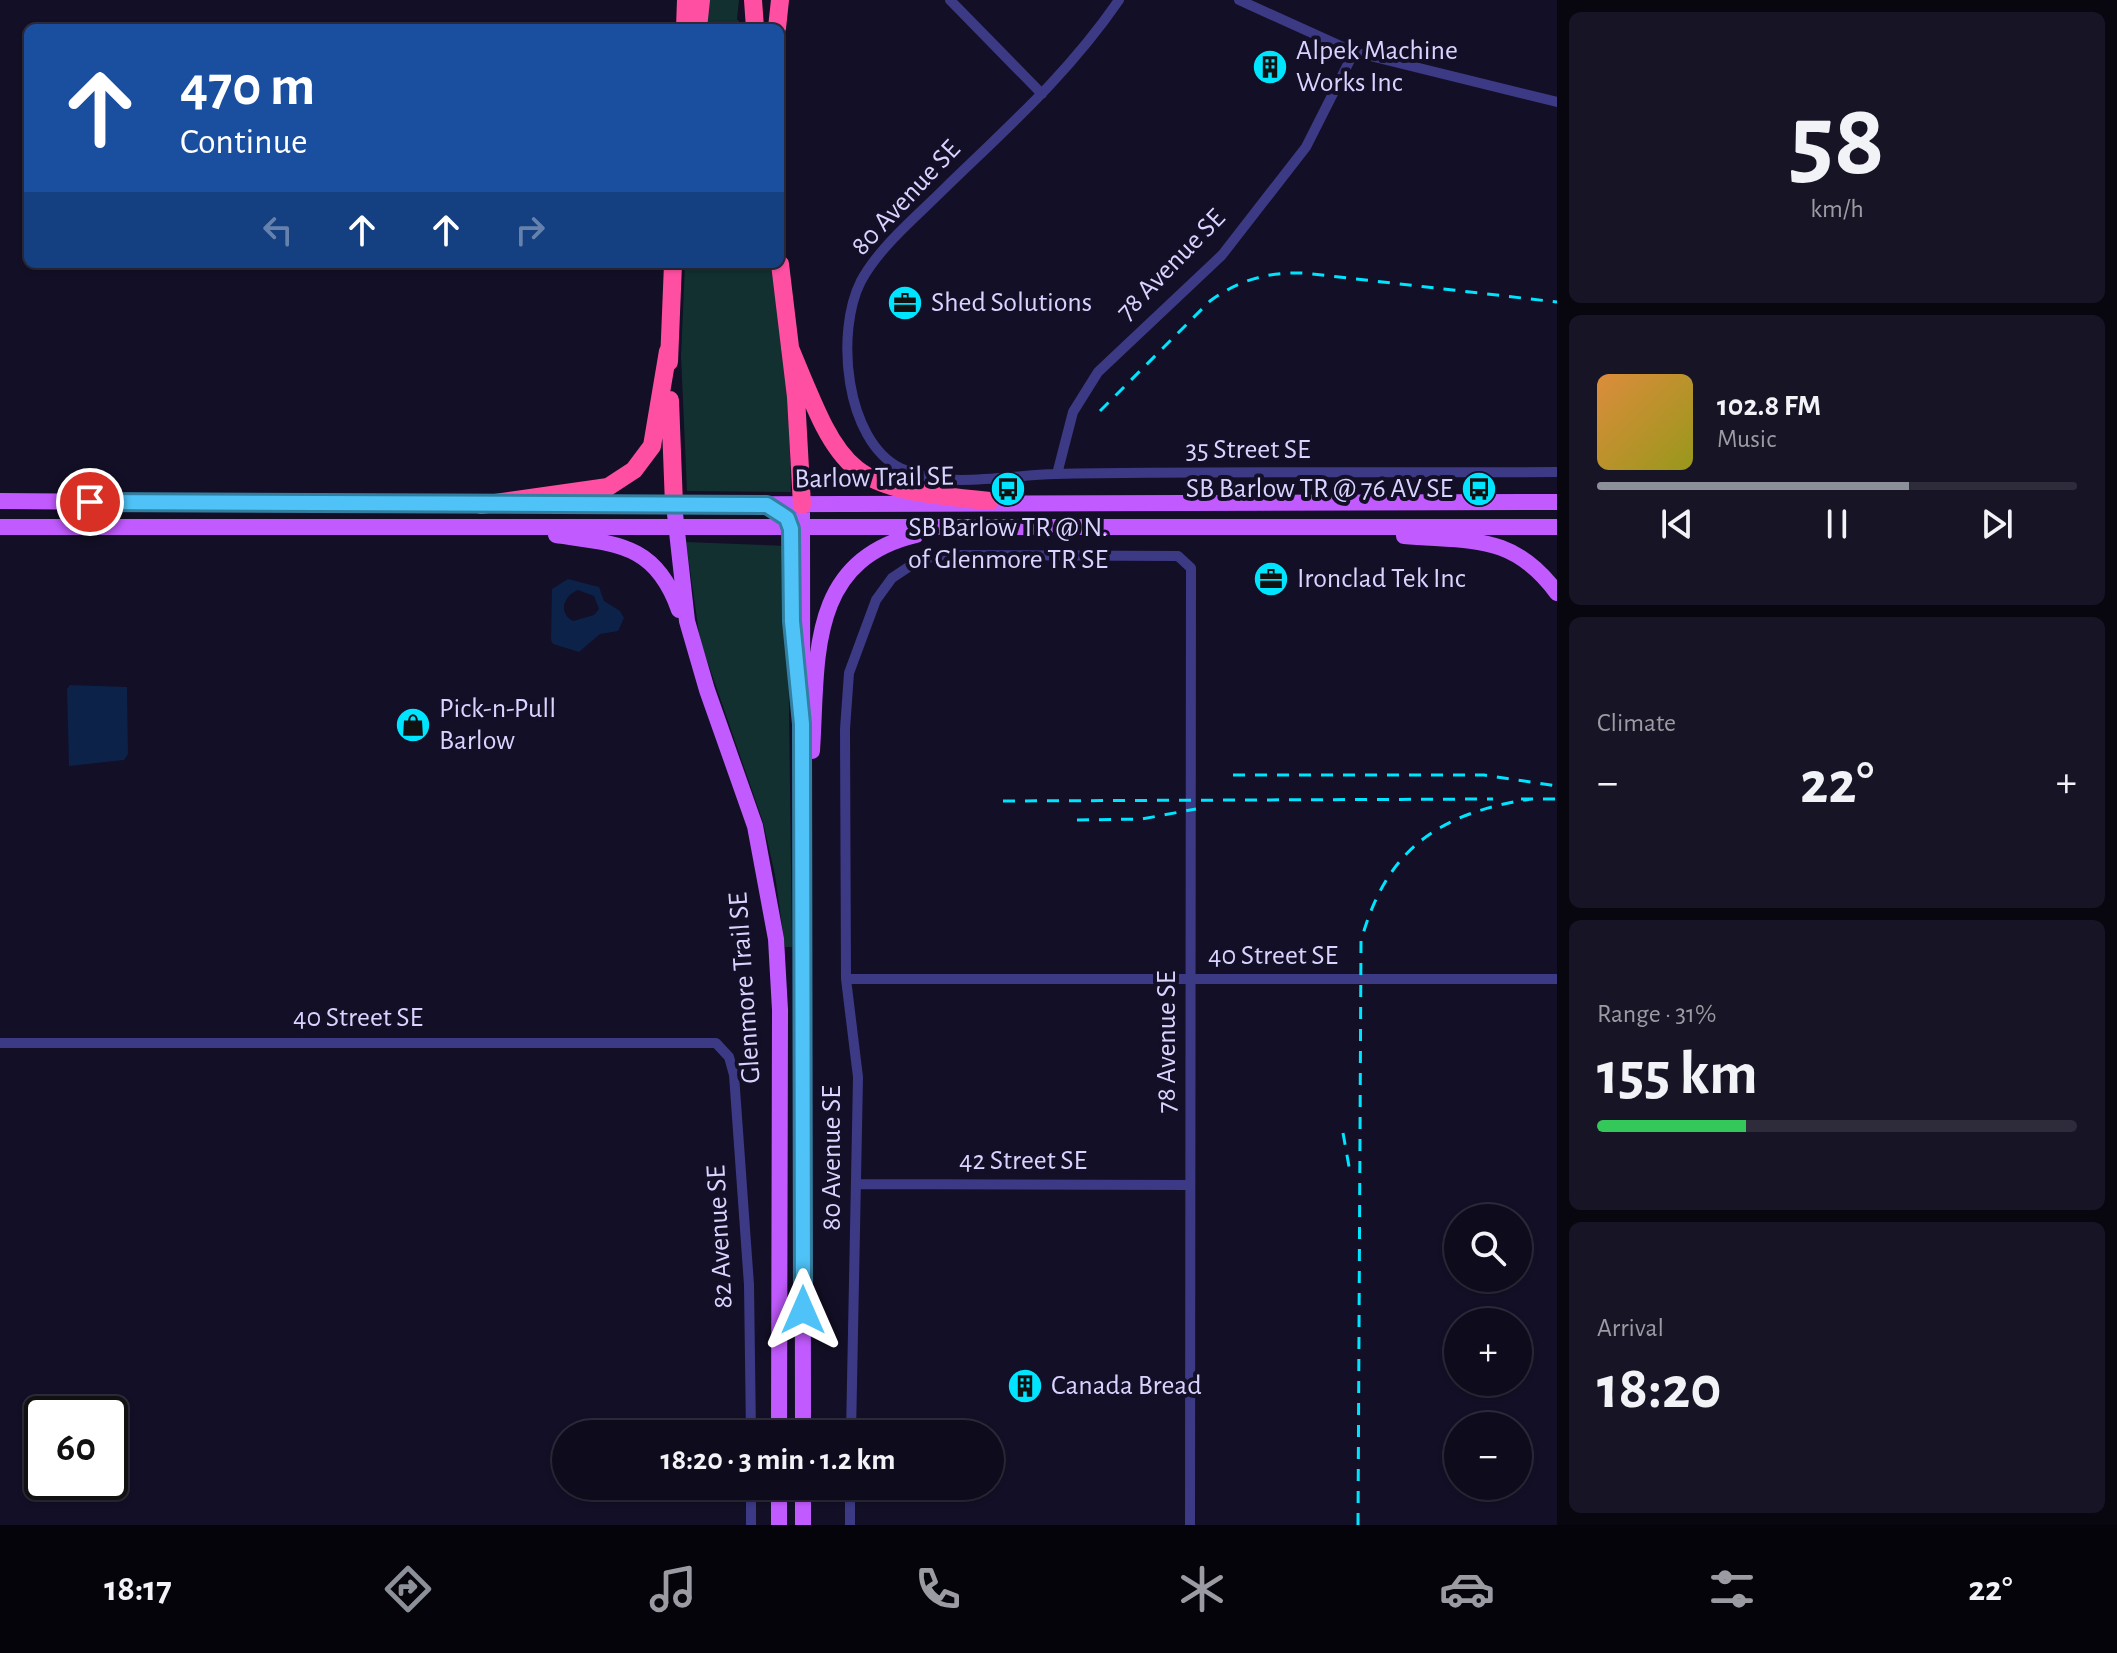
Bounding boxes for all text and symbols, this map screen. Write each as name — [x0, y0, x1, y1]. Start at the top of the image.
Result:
place label: Alpek Machine Works Inc — [1296, 37, 1458, 97]
building icon: Alpek Machine Works Inc — [1251, 48, 1289, 86]
icon: ahead — [48, 56, 152, 160]
text: 470 m — [180, 59, 315, 115]
text: 58 — [1789, 90, 1885, 194]
text: Continue — [180, 124, 308, 160]
street label: 80 Avenue SE — [846, 135, 966, 261]
text: km/h — [1810, 196, 1864, 222]
street label: 78 Avenue SE — [1111, 204, 1231, 326]
icon: left — [256, 208, 300, 252]
icon: ahead — [340, 208, 384, 252]
icon: ahead — [424, 208, 468, 252]
icon: right — [508, 208, 552, 252]
office icon: Shed Solutions — [886, 284, 924, 322]
place label: Shed Solutions — [931, 289, 1092, 317]
text: 102.8 FM — [1717, 391, 1821, 421]
text: Music — [1717, 426, 1776, 452]
street label: 35 Street SE — [1185, 436, 1311, 464]
street label: Barlow Trail SE — [794, 463, 954, 493]
pin — [56, 468, 124, 536]
bus stop icon: SB Barlow TR @ N. of Glenmore TR SE — [989, 470, 1027, 508]
bus stop icon: SB Barlow TR @ 76 AV SE — [1460, 470, 1498, 508]
place label: SB Barlow TR @ 76 AV SE — [1186, 475, 1453, 503]
icon: arrive — [68, 480, 112, 524]
icon: previous — [1655, 502, 1699, 546]
icon: pause — [1815, 502, 1859, 546]
icon: next — [1975, 502, 2019, 546]
place label: SB Barlow TR @ N. of Glenmore TR SE — [908, 514, 1108, 574]
office icon: Ironclad Tek Inc — [1252, 560, 1290, 598]
place label: Ironclad Tek Inc — [1297, 565, 1466, 593]
place label: Pick-n-Pull Barlow — [439, 695, 556, 755]
shop icon: Pick-n-Pull Barlow — [394, 706, 432, 744]
text: Climate — [1597, 710, 1676, 736]
text: 22° — [1800, 754, 1874, 814]
text: − — [1597, 761, 1618, 805]
text: + — [2056, 761, 2077, 805]
street label: Glenmore Trail SE — [724, 891, 766, 1085]
street label: 40 Street SE — [1208, 942, 1338, 970]
street label: 78 Avenue SE — [1153, 971, 1181, 1113]
text: Range · 31% — [1597, 1001, 1716, 1027]
street label: 40 Street SE — [293, 1004, 423, 1032]
text: 155 km — [1597, 1045, 1758, 1105]
street label: 80 Avenue SE — [818, 1085, 846, 1231]
street label: 42 Street SE — [959, 1147, 1087, 1175]
street label: 82 Avenue SE — [702, 1165, 738, 1309]
map controls — [1444, 1204, 1532, 1500]
button: search — [1444, 1204, 1532, 1292]
position arrow — [761, 1268, 845, 1352]
button: + — [1444, 1308, 1532, 1396]
text: Arrival — [1597, 1315, 1664, 1341]
text: 18:20 — [1597, 1359, 1721, 1419]
building icon: Canada Bread — [1006, 1367, 1044, 1405]
place label: Canada Bread — [1051, 1372, 1202, 1400]
speed limit sign: 60 — [24, 1396, 128, 1500]
button: − — [1444, 1412, 1532, 1500]
text: 18:20 · 3 min · 1.2 km — [661, 1445, 895, 1475]
icon: directions — [380, 1561, 436, 1617]
icon: music — [645, 1561, 701, 1617]
icon: phone — [910, 1561, 966, 1617]
icon: climate — [1174, 1561, 1230, 1617]
icon: car — [1439, 1561, 1495, 1617]
icon: filters — [1704, 1561, 1760, 1617]
text: 18:17 — [104, 1571, 172, 1607]
text: 22° — [1968, 1571, 2013, 1607]

